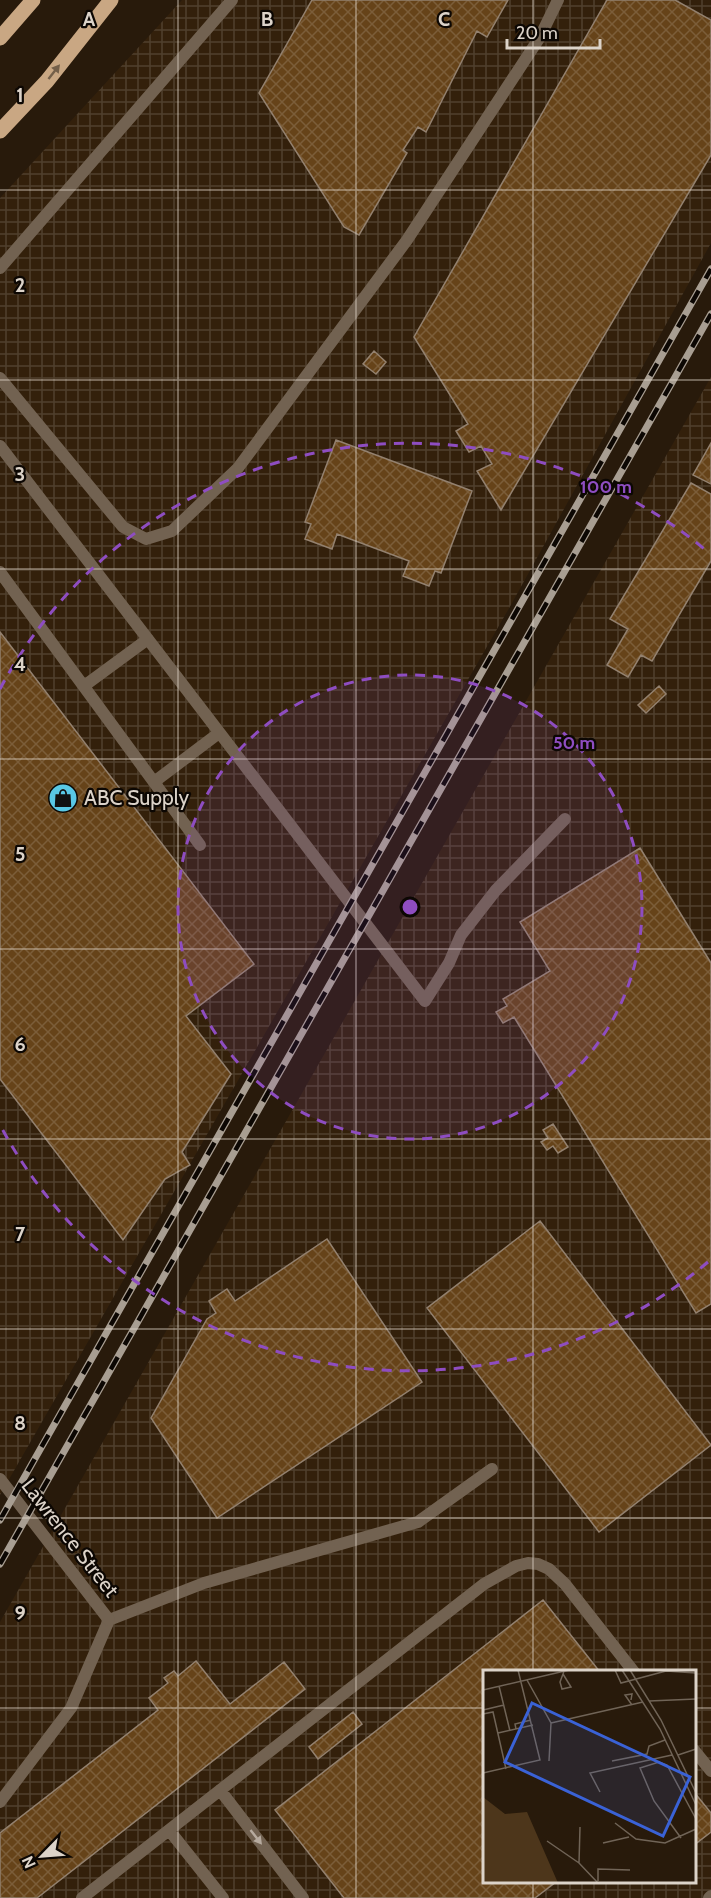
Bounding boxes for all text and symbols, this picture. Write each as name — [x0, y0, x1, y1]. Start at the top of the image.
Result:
text: A — [83, 7, 96, 31]
text: B — [261, 7, 273, 31]
text: C — [438, 7, 450, 31]
scale bar — [507, 12, 600, 50]
text: 20 m — [516, 22, 558, 44]
one-way arrow — [47, 65, 59, 80]
text: 1 — [16, 83, 24, 107]
text: 2 — [15, 273, 25, 297]
text: 3 — [15, 462, 25, 486]
text: 100 m — [580, 476, 632, 498]
text: 4 — [14, 652, 26, 676]
text: 50 m — [553, 732, 595, 754]
shop icon: ABC Supply — [47, 782, 79, 814]
place label: ABC Supply — [84, 785, 189, 810]
text: 5 — [15, 842, 25, 866]
centre of rings — [400, 897, 420, 917]
text: 6 — [14, 1032, 26, 1056]
text: 7 — [15, 1222, 26, 1246]
text: 8 — [14, 1411, 26, 1435]
street label: Lawrence Street — [16, 1474, 124, 1602]
text: 9 — [14, 1601, 26, 1625]
inset map — [483, 1670, 696, 1883]
north arrow — [12, 1826, 72, 1886]
one-way arrow — [249, 1829, 261, 1844]
text: N — [18, 1853, 40, 1871]

